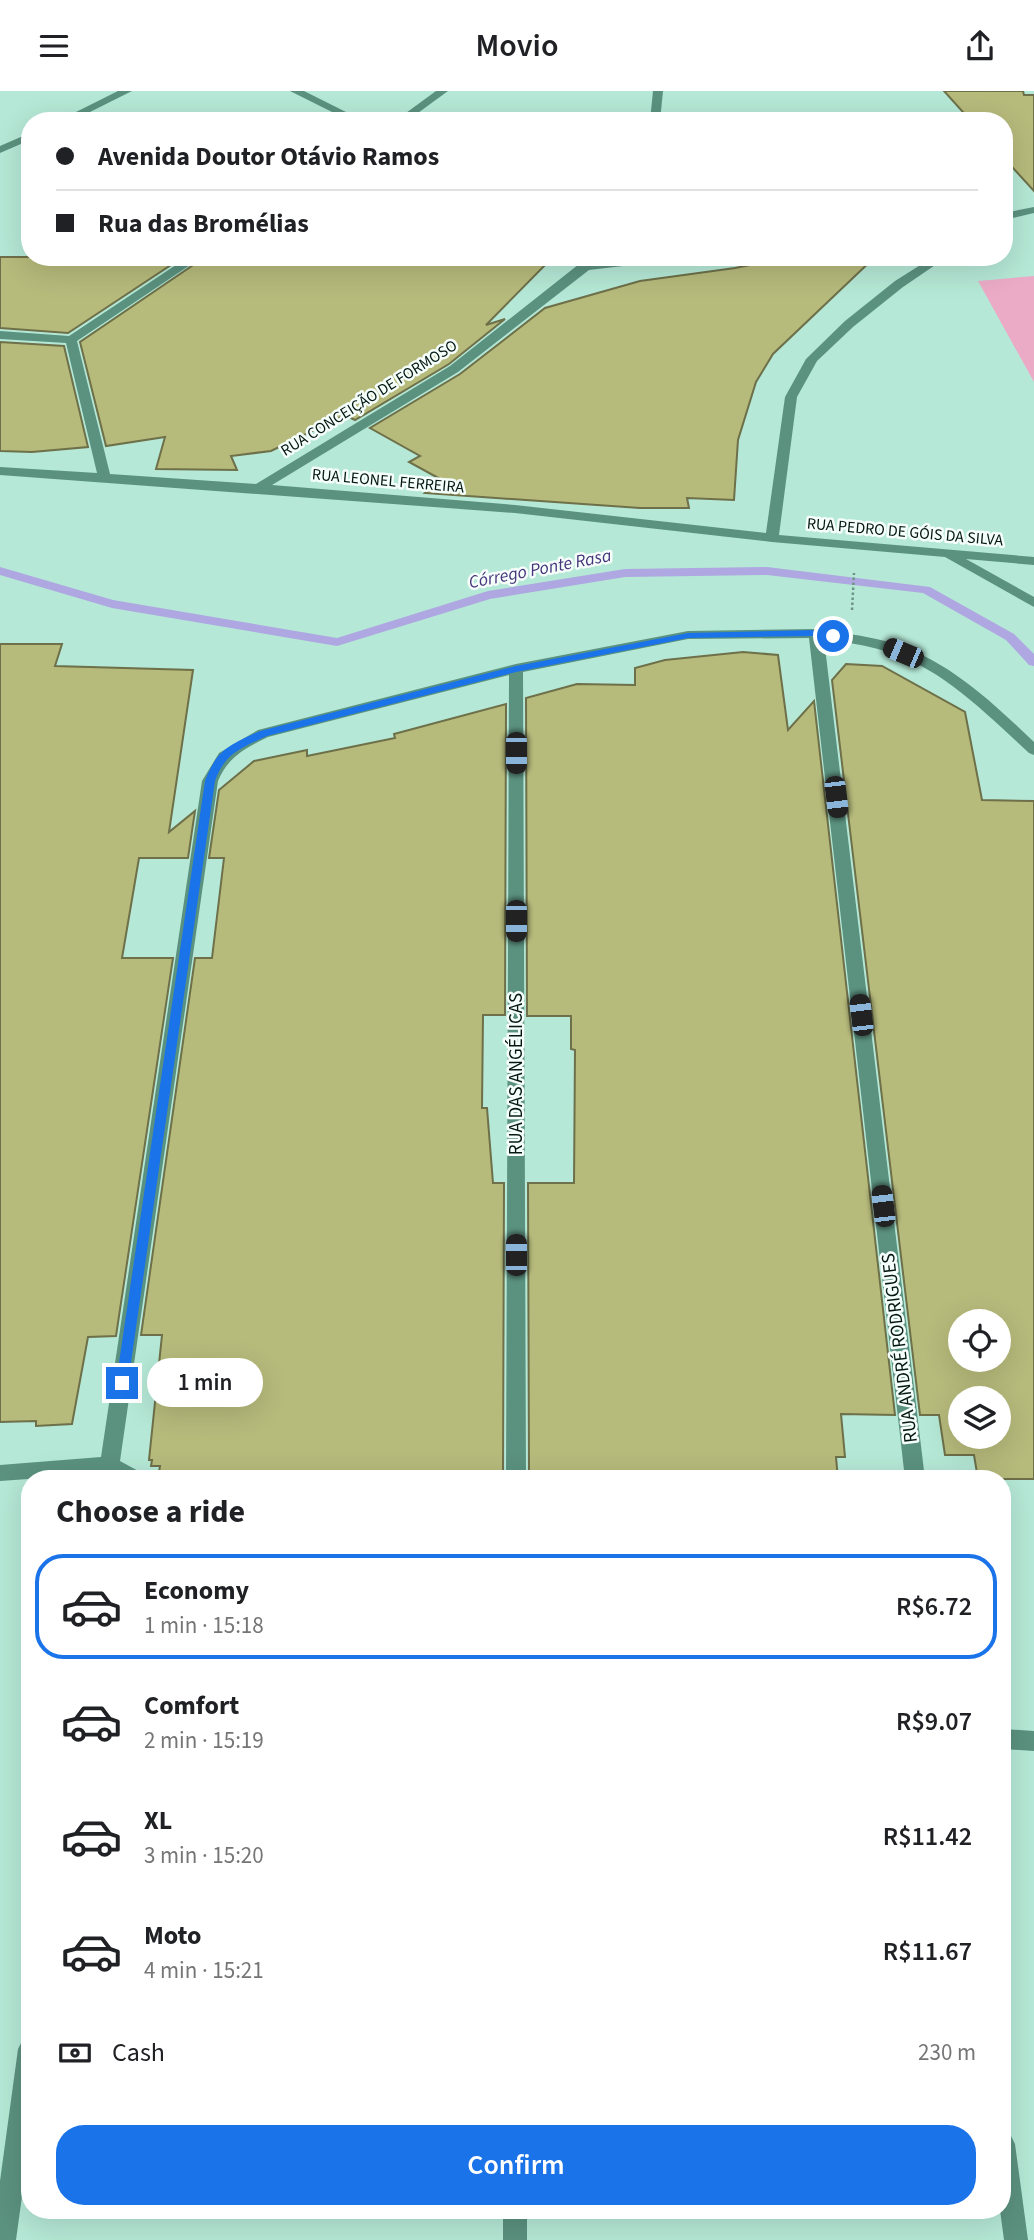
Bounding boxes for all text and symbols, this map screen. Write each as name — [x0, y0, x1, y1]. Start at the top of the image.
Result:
text: Movio — [475, 23, 559, 69]
icon: menu — [35, 27, 73, 65]
icon: share — [961, 27, 999, 65]
text: Avenida Doutor Otávio Ramos — [98, 138, 439, 175]
text: Rua das Bromélias — [98, 205, 309, 242]
street label: RUA CONCEIÇÃO DE FORMOSO — [277, 335, 461, 461]
street label: RUA LEONEL FERREIRA — [311, 463, 465, 499]
street label: RUA PEDRO DE GÓIS DA SILVA — [806, 512, 1004, 552]
water label: Córrego Ponte Rasa — [467, 543, 614, 595]
route start — [817, 620, 849, 652]
car — [880, 635, 927, 671]
car — [506, 732, 527, 774]
car — [824, 775, 849, 819]
car — [506, 900, 527, 942]
street label: RUA DAS ANGÉLICAS — [503, 993, 530, 1155]
car — [849, 993, 874, 1037]
car — [871, 1184, 896, 1228]
car — [506, 1234, 527, 1276]
street label: RUA ANDRÉ RODRIGUES — [875, 1252, 925, 1444]
map controls — [948, 1309, 1011, 1449]
button: locate — [948, 1309, 1011, 1372]
callout: 1 min — [146, 1359, 262, 1407]
text: 1 min — [178, 1366, 232, 1399]
route end — [106, 1367, 138, 1399]
button: layers — [948, 1386, 1011, 1449]
text: Choose a ride — [56, 1489, 245, 1535]
text: Economy — [144, 1572, 249, 1609]
icon: car — [60, 1575, 123, 1638]
text: R$6.72 — [896, 1588, 972, 1625]
text: 1 min · 15:18 — [144, 1609, 264, 1642]
text: Comfort — [144, 1687, 239, 1724]
icon: car — [60, 1690, 123, 1753]
text: R$9.07 — [896, 1703, 972, 1740]
text: 2 min · 15:19 — [144, 1724, 264, 1757]
text: XL — [144, 1802, 172, 1839]
icon: car — [60, 1805, 123, 1868]
text: R$11.42 — [883, 1818, 972, 1855]
text: 3 min · 15:20 — [144, 1839, 264, 1872]
text: Moto — [144, 1917, 201, 1954]
icon: car — [60, 1920, 123, 1983]
text: R$11.67 — [883, 1933, 972, 1970]
text: 4 min · 15:21 — [144, 1954, 264, 1987]
icon: cash — [56, 2034, 94, 2072]
text: Cash — [112, 2034, 165, 2071]
text: 230 m — [918, 2036, 976, 2069]
button: Confirm — [56, 2125, 976, 2205]

